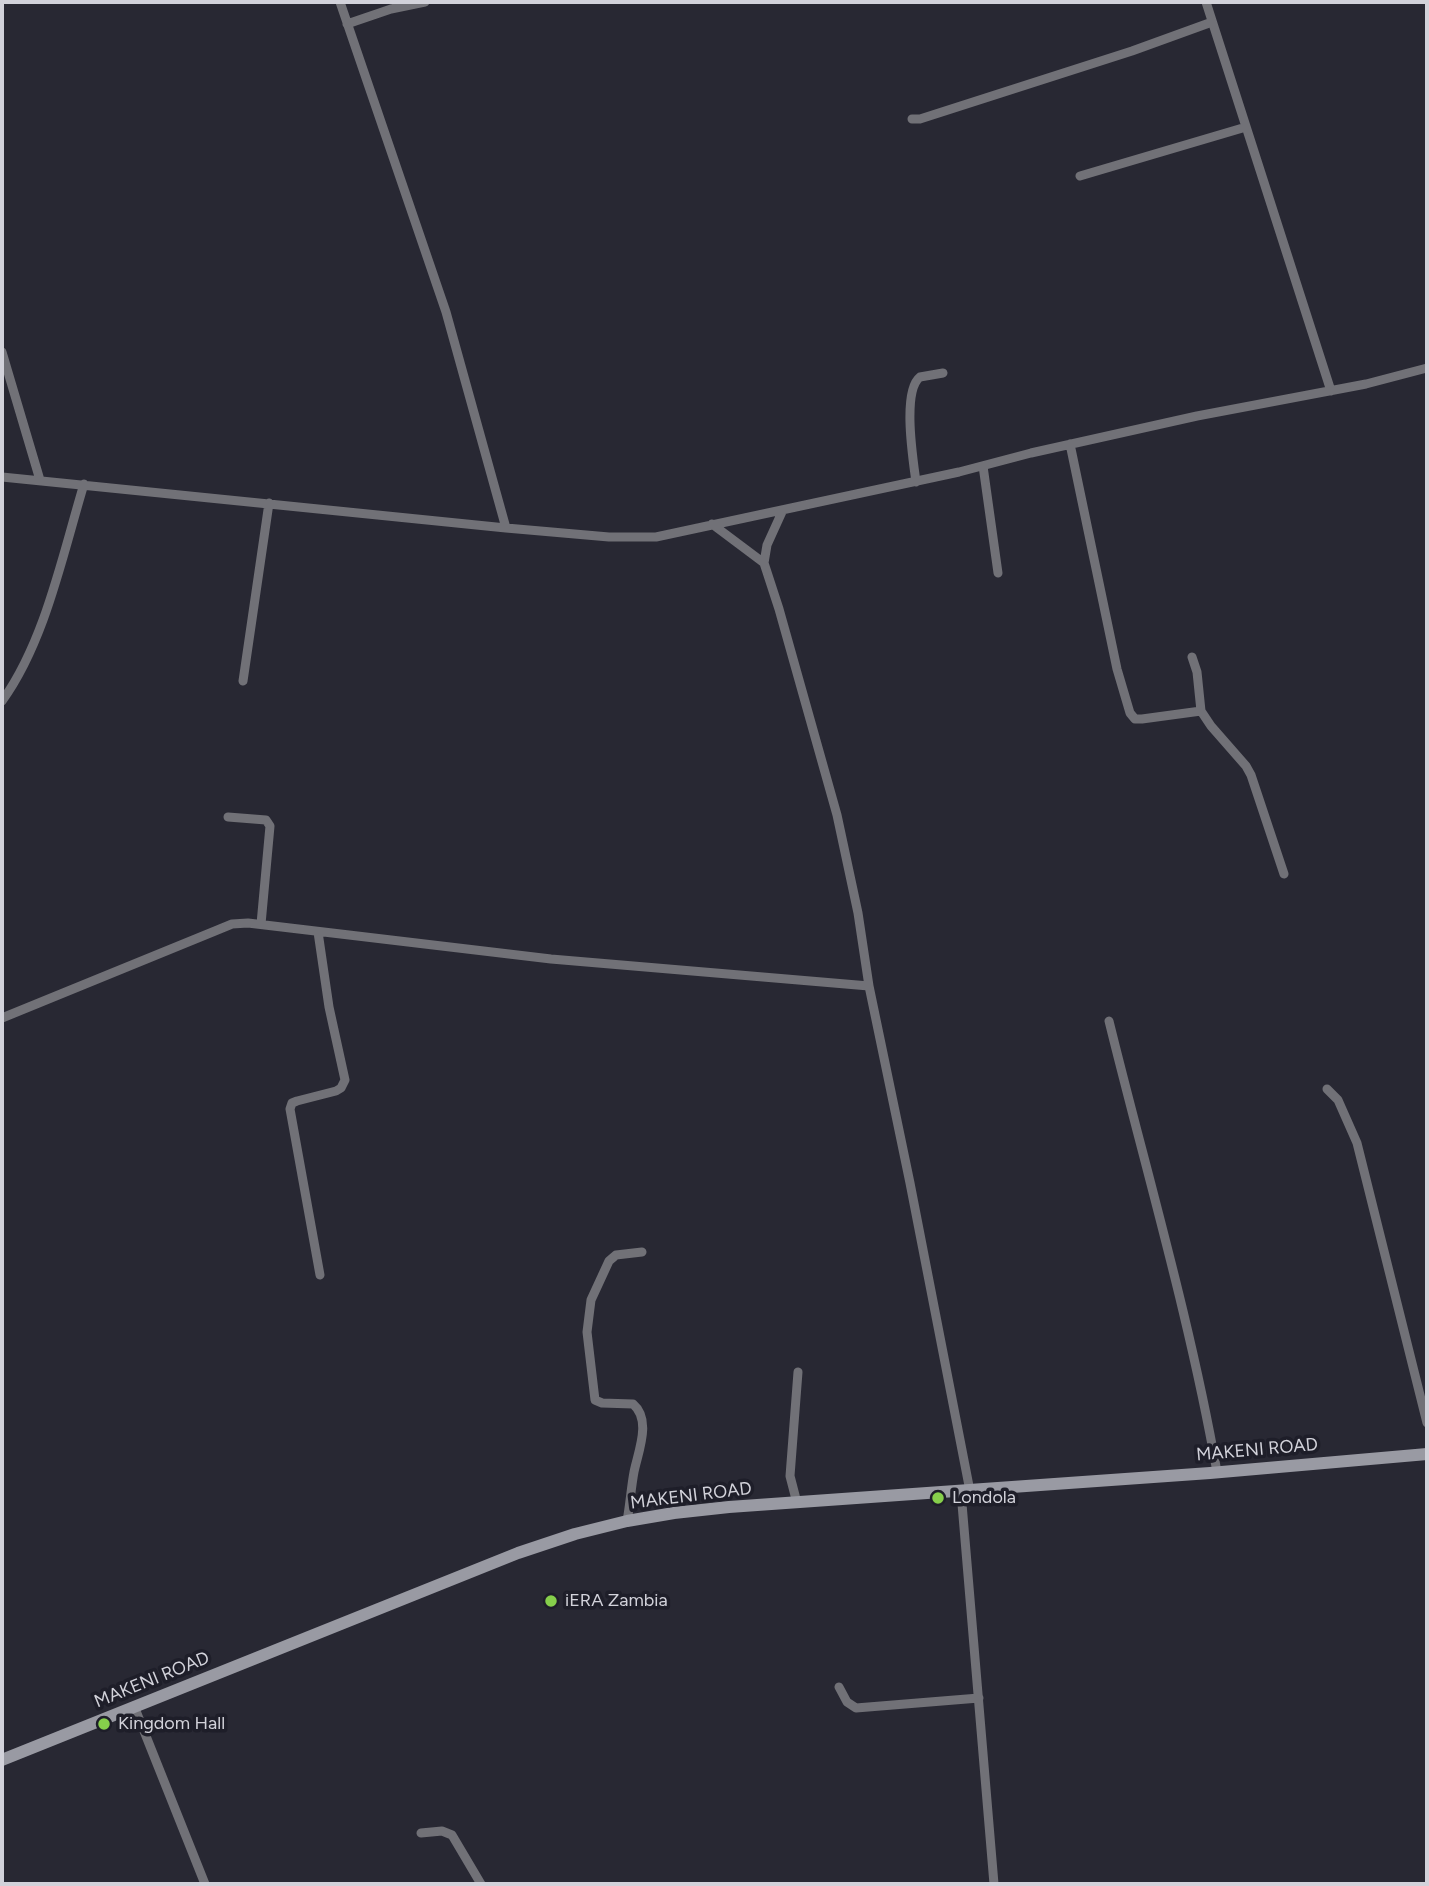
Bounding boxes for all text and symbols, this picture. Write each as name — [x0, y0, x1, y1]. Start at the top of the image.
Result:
street label: MAKENI ROAD — [1195, 1434, 1319, 1466]
street label: MAKENI ROAD — [629, 1478, 753, 1514]
place label: Londola — [952, 1487, 1016, 1509]
marker: Londola — [930, 1490, 946, 1506]
place label: iERA Zambia — [565, 1590, 668, 1612]
marker: iERA Zambia — [543, 1593, 559, 1609]
street label: MAKENI ROAD — [91, 1647, 213, 1713]
place label: Kingdom Hall — [118, 1713, 225, 1735]
marker: Kingdom Hall — [96, 1716, 112, 1732]

